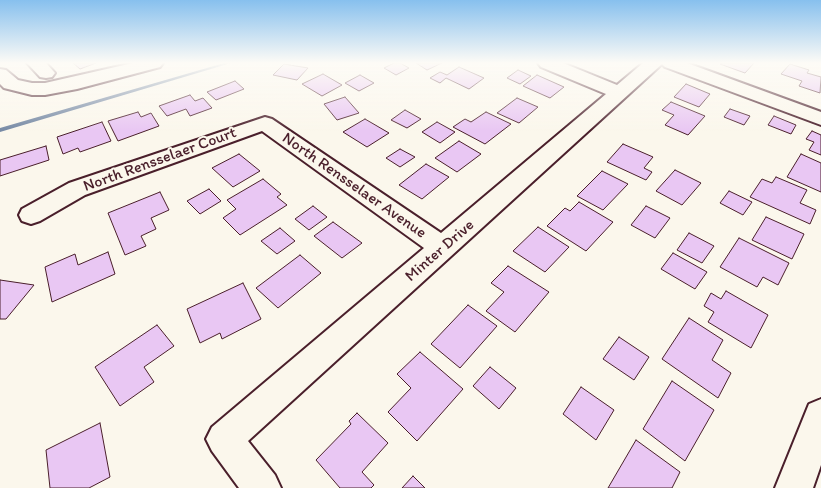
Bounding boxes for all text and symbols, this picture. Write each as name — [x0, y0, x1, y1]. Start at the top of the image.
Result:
street label: North Rensselaer Court — [81, 123, 239, 197]
street label: North Rensselaer Avenue — [278, 129, 430, 243]
street label: Minter Drive — [402, 216, 478, 286]

